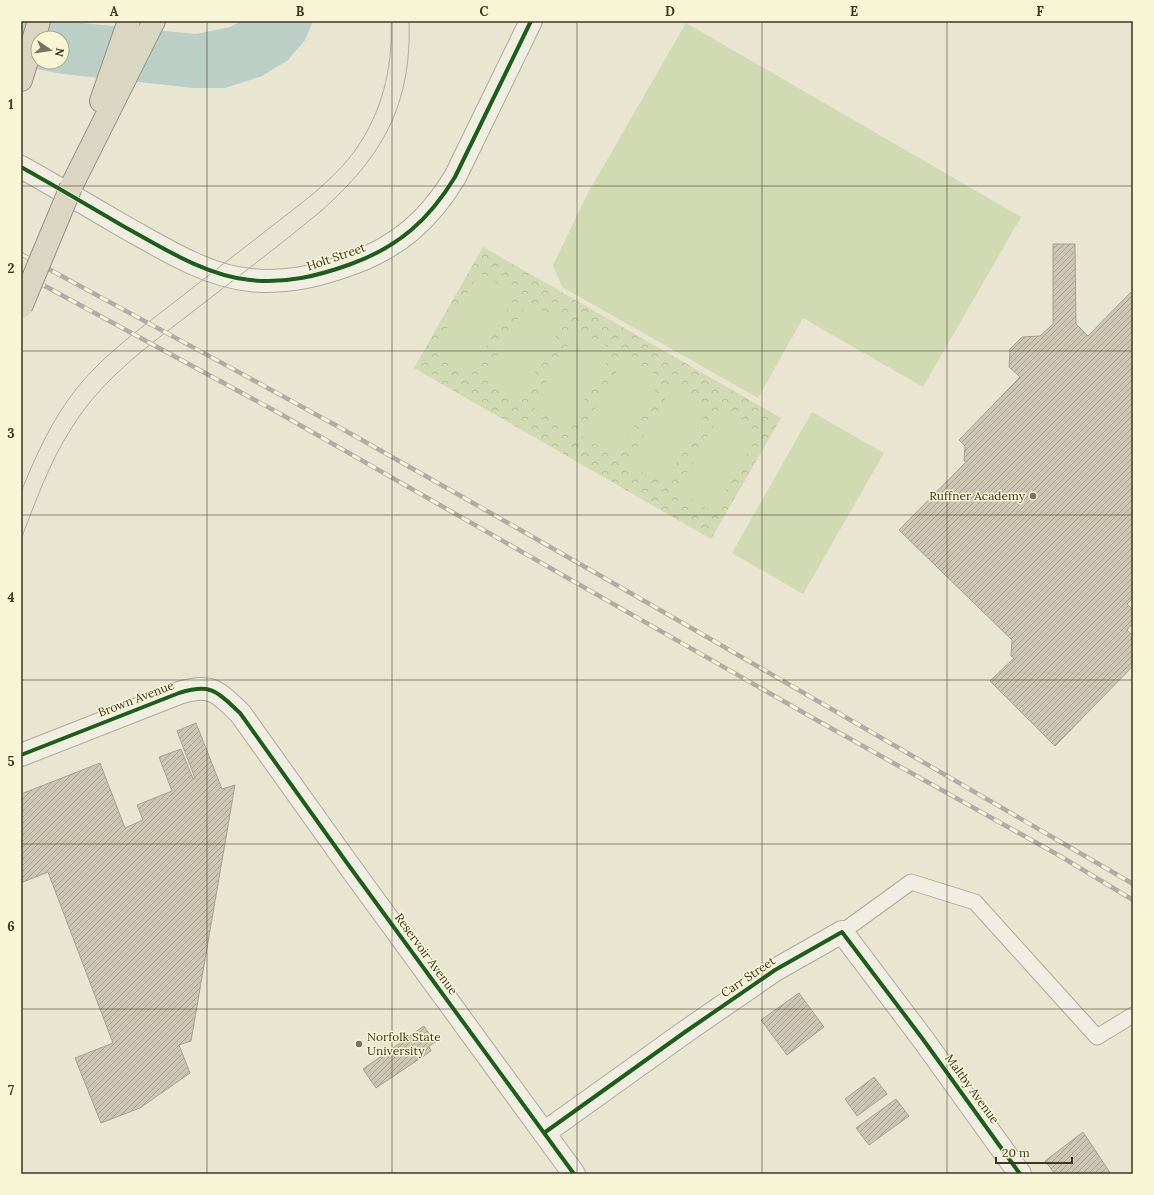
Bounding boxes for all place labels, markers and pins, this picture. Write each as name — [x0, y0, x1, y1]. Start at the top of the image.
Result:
place label: Ruffner Academy — [929, 488, 1026, 503]
marker: Ruffner Academy — [1028, 491, 1038, 501]
place label: Norfolk State University — [367, 1029, 441, 1058]
marker: Norfolk State University — [354, 1039, 364, 1049]

